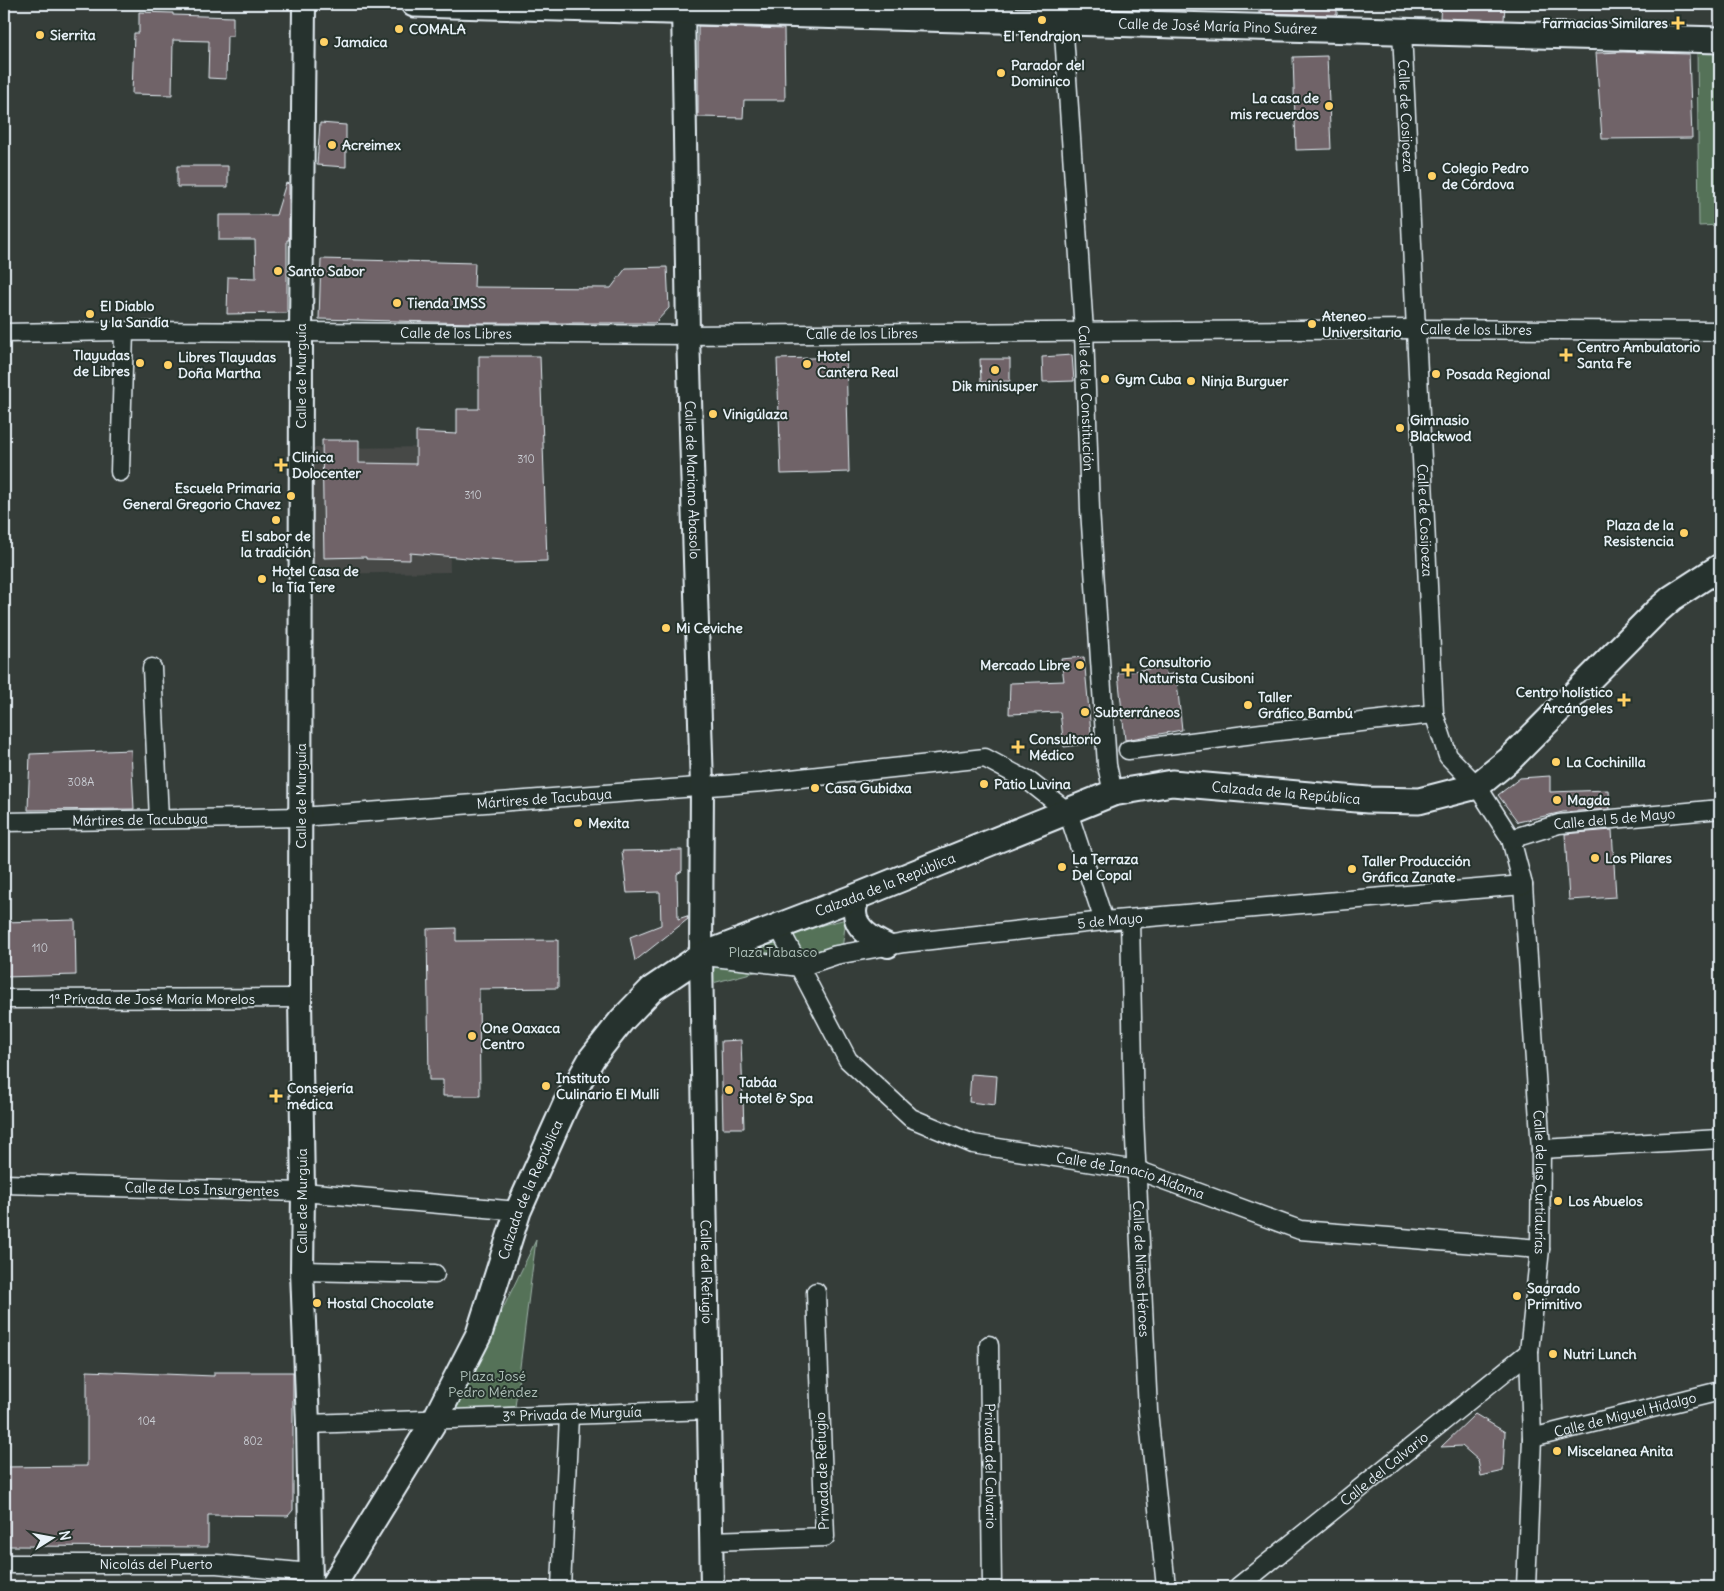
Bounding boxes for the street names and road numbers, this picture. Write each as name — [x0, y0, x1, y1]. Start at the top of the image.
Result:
street label: Calle de José María Pino Suárez — [1118, 14, 1318, 38]
street label: Calle de Cosijoeza — [1394, 59, 1418, 173]
street label: Calle de los Libres — [1420, 320, 1532, 339]
street label: Calle de Murguía — [292, 323, 310, 429]
street label: Calle de los Libres — [400, 324, 512, 343]
street label: Calle de los Libres — [806, 324, 918, 343]
street label: Calle de la Constitución — [1075, 325, 1098, 472]
street label: Calle de Mariano Abasolo — [681, 400, 704, 560]
street label: Calle de Cosijoeza — [1413, 464, 1437, 577]
street label: Calle de Murguía — [292, 743, 310, 849]
street label: Calzada de la República — [1211, 777, 1361, 808]
street label: Mártires de Tacubaya — [476, 784, 613, 813]
street label: Calle del 5 de Mayo — [1551, 804, 1676, 834]
street label: Mártires de Tacubaya — [72, 810, 208, 830]
street label: Calzada de la República — [812, 849, 958, 921]
street label: 5 de Mayo — [1077, 909, 1144, 933]
street label: 1ª Prívada de José María Morelos — [49, 990, 255, 1008]
street label: Calle de las Curtidurías — [1529, 1109, 1550, 1255]
street label: Calzada de la República — [494, 1117, 567, 1262]
street label: Calle de Murguía — [293, 1148, 311, 1254]
street label: Calle de Ignacio Aldama — [1055, 1148, 1207, 1203]
street label: Calle de Los Insurgentes — [124, 1178, 279, 1200]
street label: Calle de Niños Héroes — [1129, 1200, 1153, 1337]
street label: Calle del Refugio — [697, 1219, 716, 1324]
street label: Calle de Miguel Hidalgo — [1552, 1388, 1698, 1441]
street label: 3ª Privada de Murguía — [502, 1403, 642, 1425]
street label: Privada del Calvario — [981, 1403, 1000, 1529]
street label: Privada de Refugio — [811, 1412, 833, 1530]
street label: Calle del Calvario — [1337, 1428, 1432, 1510]
street label: Nicolás del Puerto — [99, 1555, 213, 1573]

